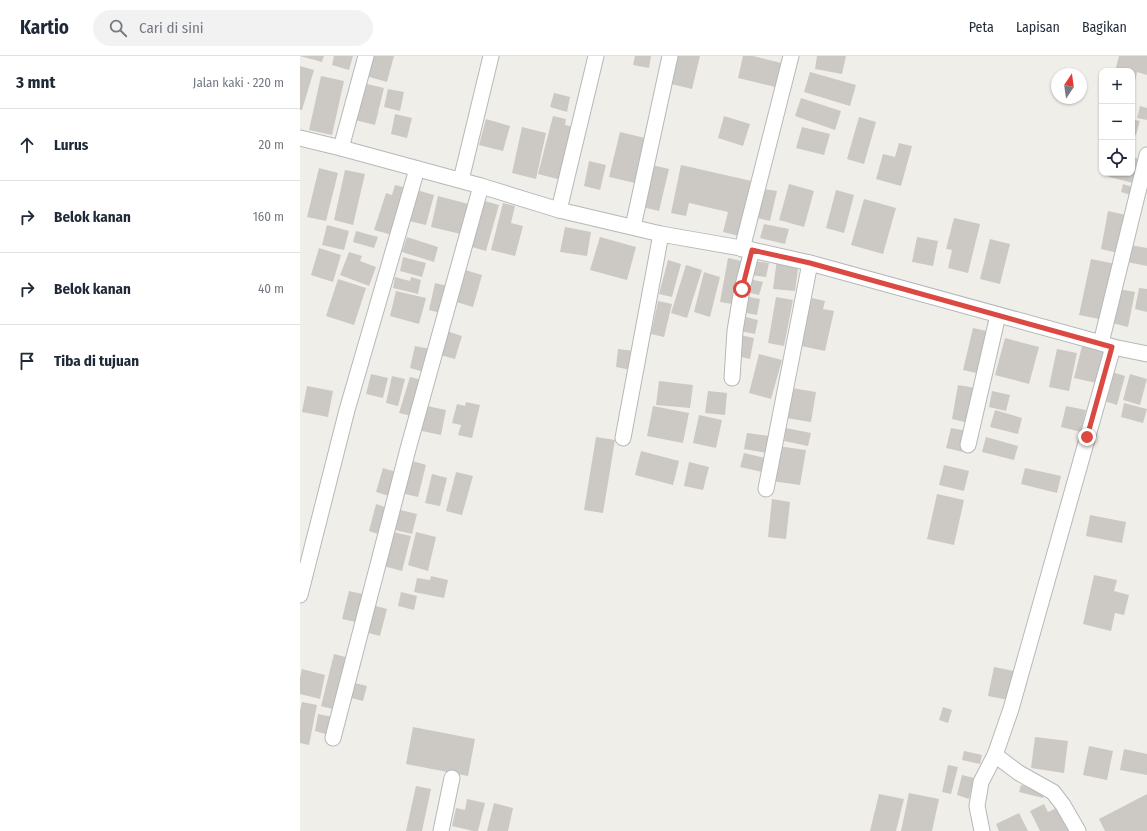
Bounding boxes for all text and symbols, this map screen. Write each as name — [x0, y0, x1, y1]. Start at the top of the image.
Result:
search box — [93, 10, 373, 46]
text: Kartio — [20, 16, 69, 39]
icon: search — [107, 17, 129, 39]
text: Cari di sini — [139, 19, 204, 37]
text: Peta — [969, 19, 994, 36]
text: Lapisan — [1016, 19, 1060, 36]
text: Bagikan — [1082, 19, 1127, 36]
north arrow — [1051, 68, 1087, 104]
map controls — [1099, 68, 1135, 176]
button: + — [1099, 68, 1135, 104]
text: 3 mnt — [16, 72, 55, 93]
text: Jalan kaki · 220 m — [193, 75, 284, 90]
button: − — [1099, 104, 1135, 140]
icon: ahead — [16, 134, 38, 156]
text: Lurus — [54, 136, 88, 154]
text: 20 m — [258, 137, 284, 152]
button: locate — [1099, 140, 1135, 176]
icon: right — [16, 206, 38, 228]
text: Belok kanan — [54, 208, 131, 226]
text: 160 m — [253, 209, 284, 224]
icon: right — [16, 278, 38, 300]
text: Belok kanan — [54, 280, 131, 298]
route start — [733, 280, 751, 298]
text: 40 m — [258, 281, 284, 296]
icon: arrive — [16, 350, 38, 372]
text: Tiba di tujuan — [54, 352, 139, 370]
route end — [1078, 428, 1096, 446]

